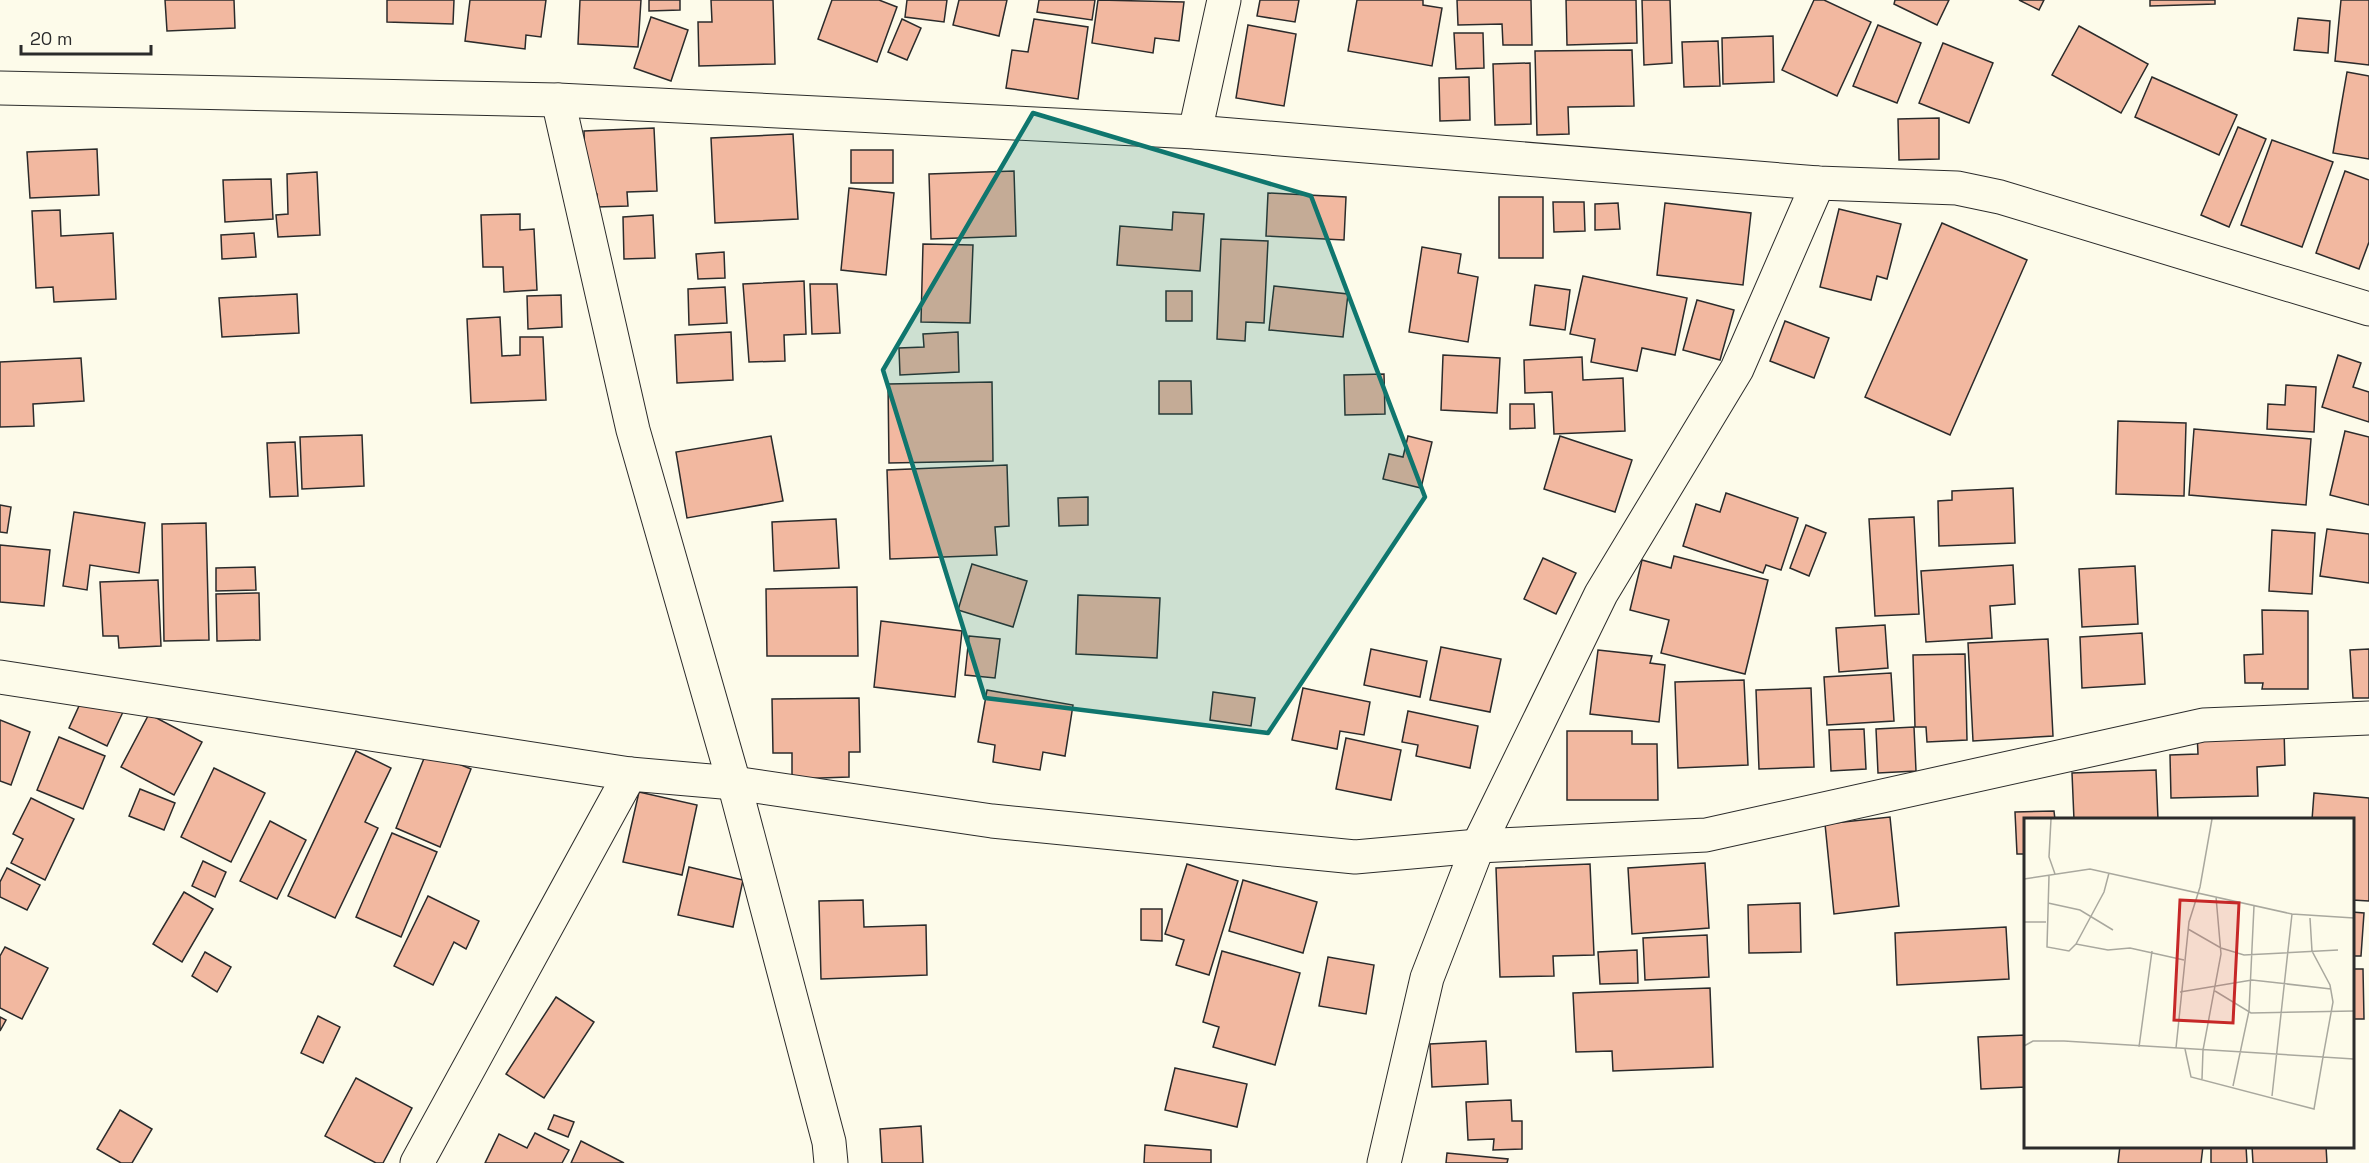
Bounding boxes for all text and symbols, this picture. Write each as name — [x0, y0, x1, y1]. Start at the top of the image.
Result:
scale bar — [21, 18, 152, 56]
text: 20 m — [30, 27, 73, 50]
inset map — [2024, 818, 2354, 1148]

